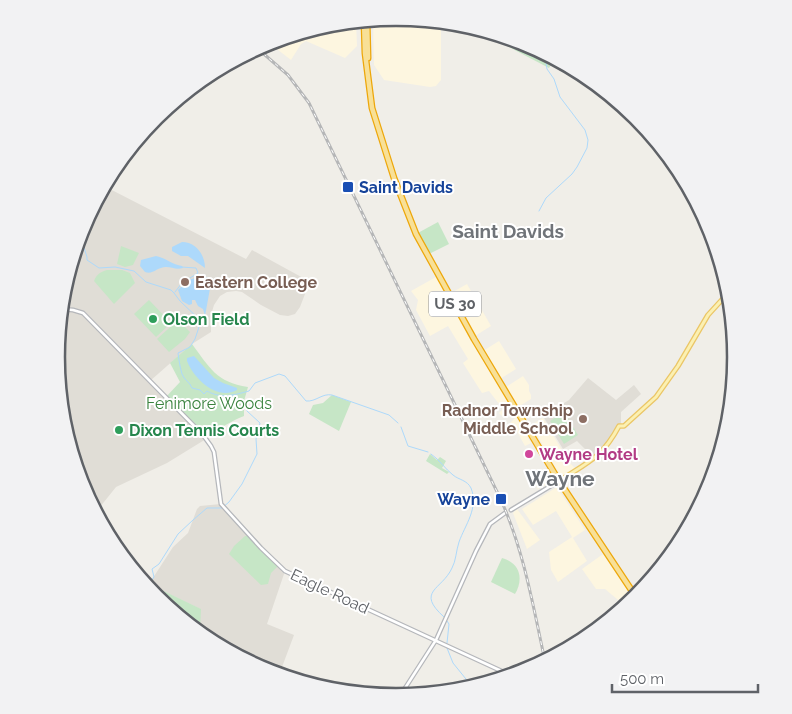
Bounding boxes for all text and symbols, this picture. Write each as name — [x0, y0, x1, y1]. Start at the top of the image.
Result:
place label: Saint Davids — [359, 178, 453, 197]
marker: Saint Davids — [341, 180, 355, 194]
district label: Saint Davids — [452, 220, 564, 242]
place label: Eastern College — [195, 273, 317, 292]
marker: Eastern College — [179, 276, 191, 288]
road number: US 30 — [429, 292, 481, 316]
place label: Olson Field — [163, 310, 250, 329]
marker: Olson Field — [147, 313, 159, 325]
park label: Fenimore Woods — [146, 394, 272, 413]
place label: Radnor Township Middle School — [442, 401, 574, 438]
marker: Radnor Township Middle School — [577, 413, 589, 425]
place label: Dixon Tennis Courts — [129, 421, 279, 440]
marker: Dixon Tennis Courts — [113, 424, 125, 436]
place label: Wayne Hotel — [539, 445, 639, 464]
marker: Wayne Hotel — [523, 448, 535, 460]
district label: Wayne — [525, 466, 595, 491]
place label: Wayne — [437, 490, 490, 509]
marker: Wayne — [494, 492, 508, 506]
street label: Eagle Road — [287, 565, 372, 618]
scale bar — [612, 662, 758, 694]
text: 500 m — [620, 670, 664, 688]

